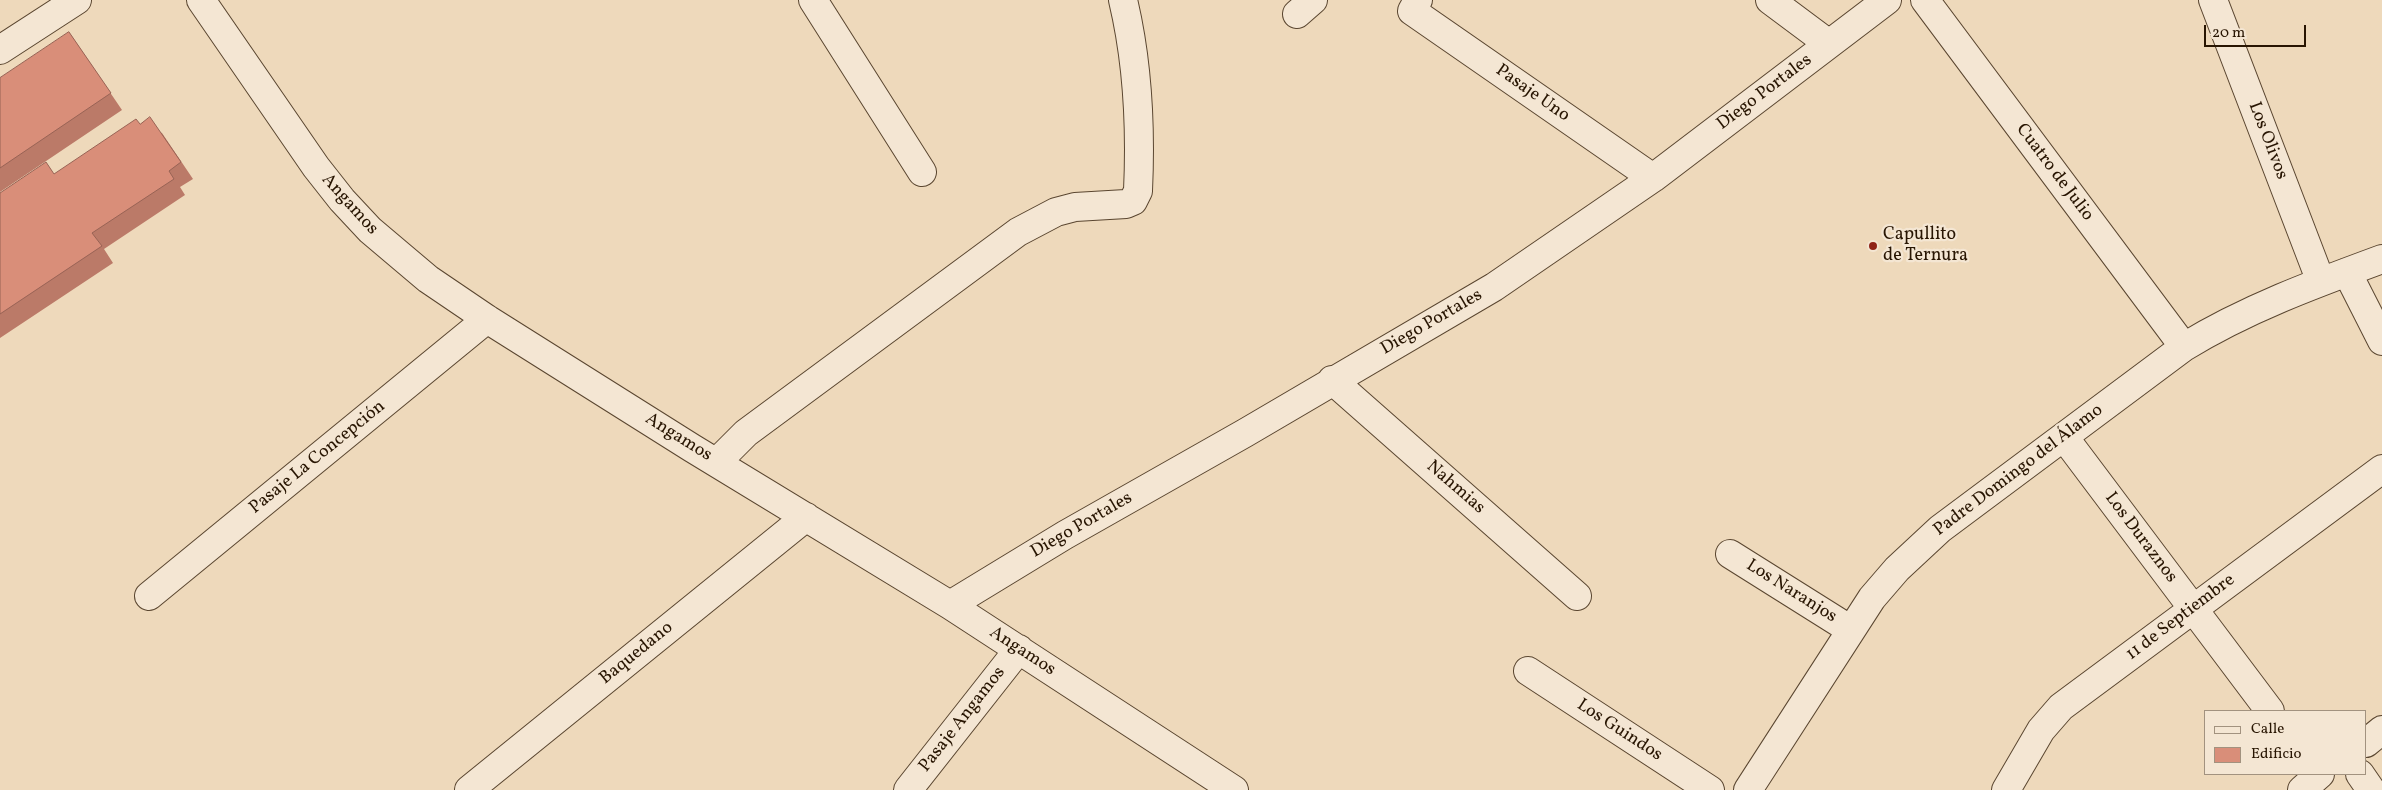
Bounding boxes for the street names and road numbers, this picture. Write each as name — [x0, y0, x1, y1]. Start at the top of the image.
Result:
street label: Diego Portales — [1713, 50, 1817, 136]
street label: Pasaje Uno — [1491, 61, 1573, 127]
street label: Los Olivos — [2242, 99, 2292, 183]
street label: Cuatro de Julio — [2010, 120, 2098, 226]
street label: Angamos — [316, 170, 382, 240]
street label: Diego Portales — [1377, 285, 1487, 361]
street label: Pasaje La Concepción — [246, 397, 390, 519]
street label: Padre Domingo del Álamo — [1930, 400, 2108, 542]
street label: Angamos — [641, 409, 715, 467]
street label: Nahmias — [1421, 457, 1489, 519]
street label: Diego Portales — [1027, 488, 1137, 564]
street label: Los Duraznos — [2099, 488, 2181, 588]
street label: Los Naranjos — [1742, 556, 1840, 628]
street label: 11 de Septiembre — [2122, 570, 2240, 666]
street label: Baquedano — [596, 618, 678, 690]
street label: Angamos — [985, 623, 1059, 681]
street label: Pasaje Angamos — [915, 663, 1011, 777]
street label: Los Guindos — [1572, 695, 1666, 767]

